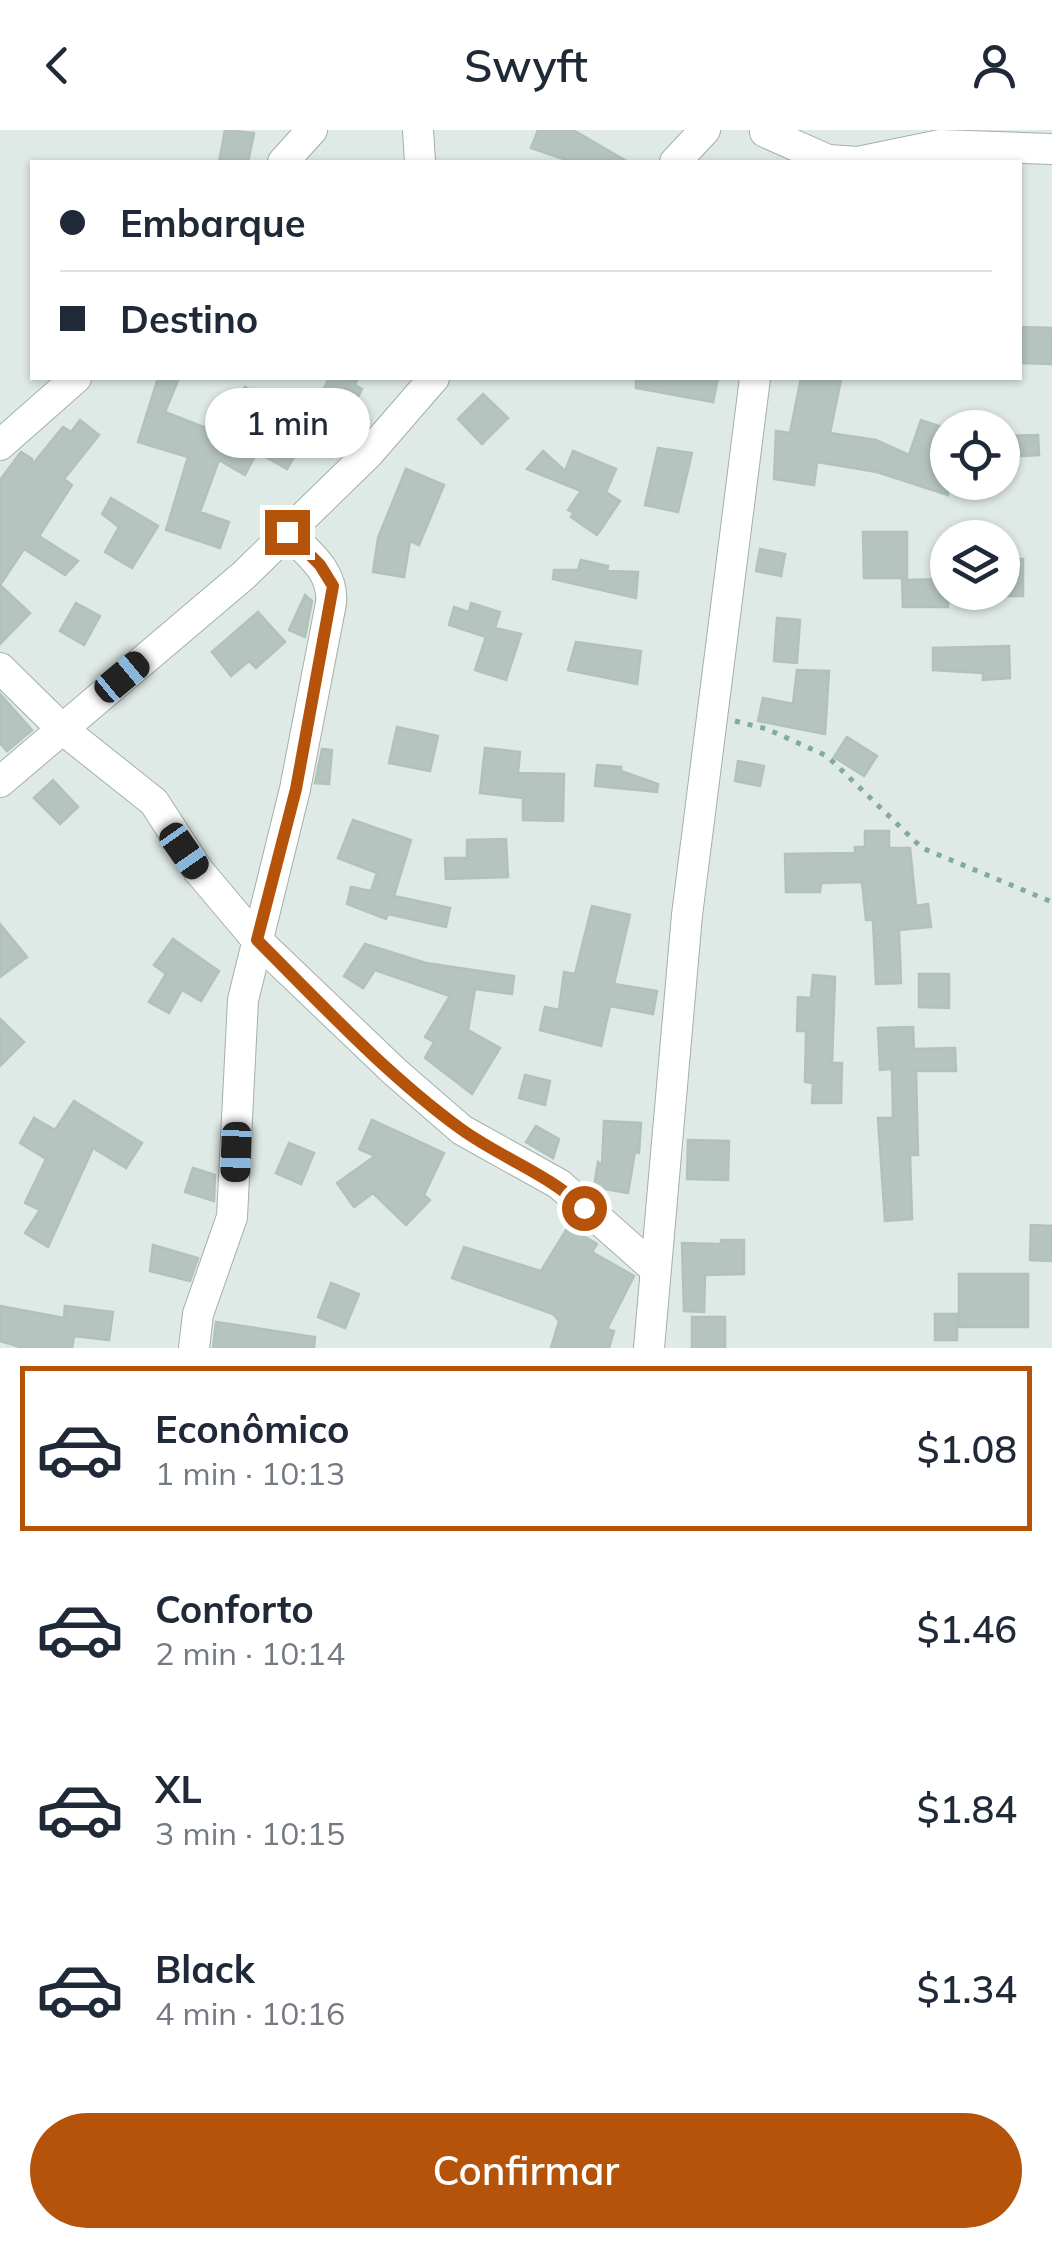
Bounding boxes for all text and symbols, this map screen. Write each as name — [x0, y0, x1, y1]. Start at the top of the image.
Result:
text: Swyft — [464, 37, 588, 93]
icon: back — [30, 38, 85, 93]
icon: person — [967, 38, 1022, 93]
text: Embarque — [120, 199, 306, 247]
text: Destino — [120, 295, 258, 343]
callout: 1 min — [204, 387, 370, 457]
text: 1 min — [246, 403, 329, 443]
map controls — [930, 410, 1020, 610]
button: locate — [930, 410, 1020, 500]
route end — [265, 510, 310, 555]
button: layers — [930, 520, 1020, 610]
car — [89, 646, 155, 708]
car — [155, 818, 213, 884]
car — [220, 1121, 252, 1183]
route start — [562, 1186, 607, 1231]
icon: car — [35, 1404, 125, 1494]
text: Econômico — [155, 1405, 350, 1453]
text: $1.08 — [917, 1425, 1017, 1473]
text: 1 min · 10:13 — [155, 1453, 345, 1493]
icon: car — [35, 1584, 125, 1674]
text: Conforto — [155, 1585, 314, 1633]
text: $1.46 — [917, 1605, 1017, 1653]
text: 2 min · 10:14 — [155, 1633, 345, 1673]
icon: car — [35, 1764, 125, 1854]
text: XL — [155, 1765, 202, 1813]
text: $1.84 — [917, 1785, 1017, 1833]
text: 3 min · 10:15 — [155, 1813, 345, 1853]
icon: car — [35, 1944, 125, 2034]
text: Black — [155, 1945, 255, 1993]
text: $1.34 — [917, 1965, 1017, 2013]
text: 4 min · 10:16 — [155, 1993, 345, 2033]
button: Confirmar — [30, 2113, 1022, 2228]

